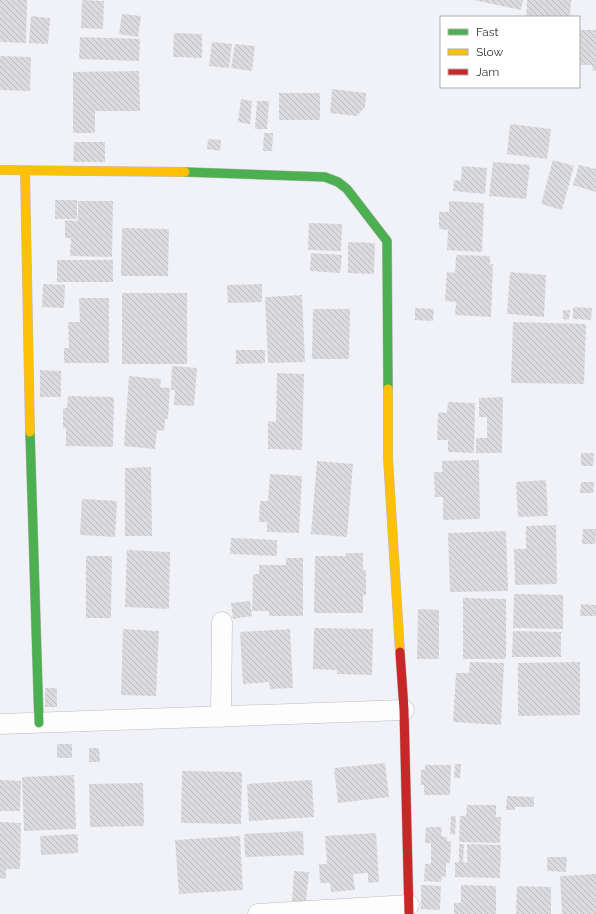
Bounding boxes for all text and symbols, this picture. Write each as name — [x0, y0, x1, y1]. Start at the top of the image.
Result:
legend — [440, 16, 580, 88]
text: Fast — [476, 25, 499, 39]
text: Slow — [476, 45, 503, 59]
text: Jam — [476, 65, 499, 79]

